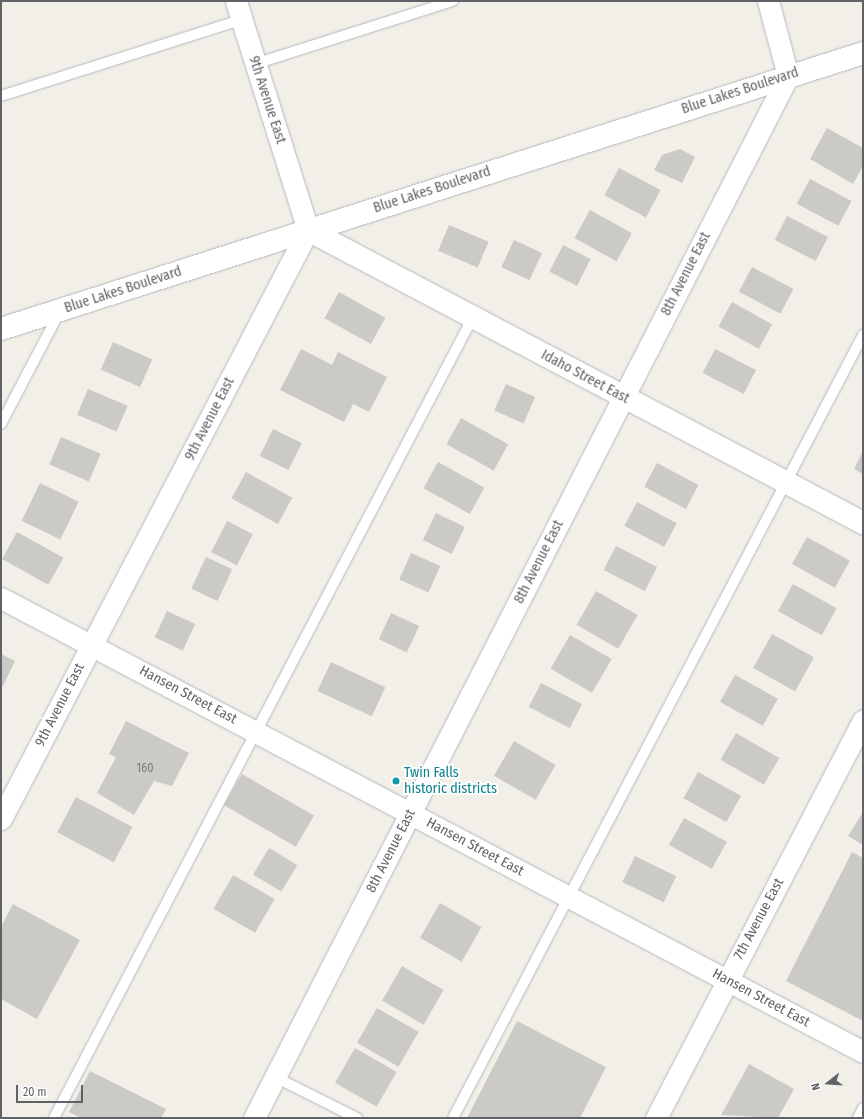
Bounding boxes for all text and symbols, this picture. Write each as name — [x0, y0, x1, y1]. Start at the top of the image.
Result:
street label: 9th Avenue East — [245, 54, 289, 146]
street label: Blue Lakes Boulevard — [679, 64, 801, 118]
street label: Blue Lakes Boulevard — [371, 163, 493, 217]
street label: 8th Avenue East — [658, 230, 714, 318]
street label: Blue Lakes Boulevard — [62, 263, 184, 317]
street label: Idaho Street East — [538, 347, 632, 407]
street label: 9th Avenue East — [182, 375, 238, 463]
street label: 8th Avenue East — [511, 518, 567, 606]
street label: 9th Avenue East — [32, 661, 88, 749]
street label: Hansen Street East — [137, 662, 239, 728]
house number: 160 — [137, 762, 153, 776]
place label: Twin Falls historic districts — [404, 765, 497, 798]
marker: Twin Falls historic districts — [391, 776, 401, 786]
street label: 8th Avenue East — [363, 807, 419, 895]
street label: Hansen Street East — [424, 814, 526, 880]
street label: 7th Avenue East — [730, 875, 788, 963]
street label: Hansen Street East — [710, 965, 812, 1031]
north arrow — [808, 1063, 848, 1103]
scale bar — [18, 1077, 85, 1103]
text: N — [809, 1082, 823, 1092]
text: 20 m — [23, 1085, 47, 1099]

